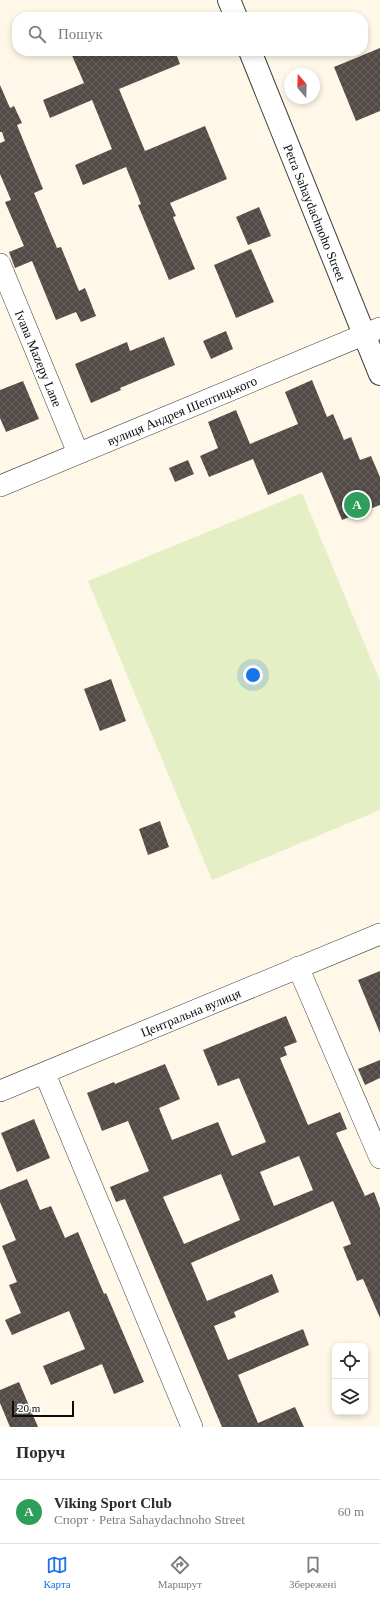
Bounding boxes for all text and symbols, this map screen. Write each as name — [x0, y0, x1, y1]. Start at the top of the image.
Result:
search box — [12, 12, 368, 56]
icon: search — [26, 23, 48, 45]
text: Пошук — [58, 26, 103, 42]
north arrow — [284, 68, 320, 104]
street label: Petra Sahaydachnoho Street — [281, 142, 349, 283]
street label: Ivana Mazepy Lane — [12, 308, 66, 409]
street label: вулиця Андрея Шептицького — [105, 373, 259, 448]
pin: A — [344, 490, 370, 520]
your location — [243, 665, 263, 685]
street label: Центральна вулиця — [138, 985, 243, 1040]
map controls — [332, 1343, 368, 1415]
button: locate — [332, 1343, 368, 1379]
button: layers — [332, 1379, 368, 1415]
scale bar — [12, 1399, 74, 1418]
text: 20 m — [18, 1402, 40, 1414]
text: Поруч — [16, 1443, 65, 1462]
text: Viking Sport Club — [54, 1495, 172, 1511]
text: A — [24, 1504, 34, 1519]
text: 60 m — [338, 1504, 364, 1519]
text: Спорт · Petra Sahaydachnoho Street — [54, 1512, 245, 1527]
tab: Карта — [43, 1554, 71, 1590]
tab: Маршрут — [158, 1554, 202, 1590]
tab: Збережені — [289, 1554, 337, 1590]

